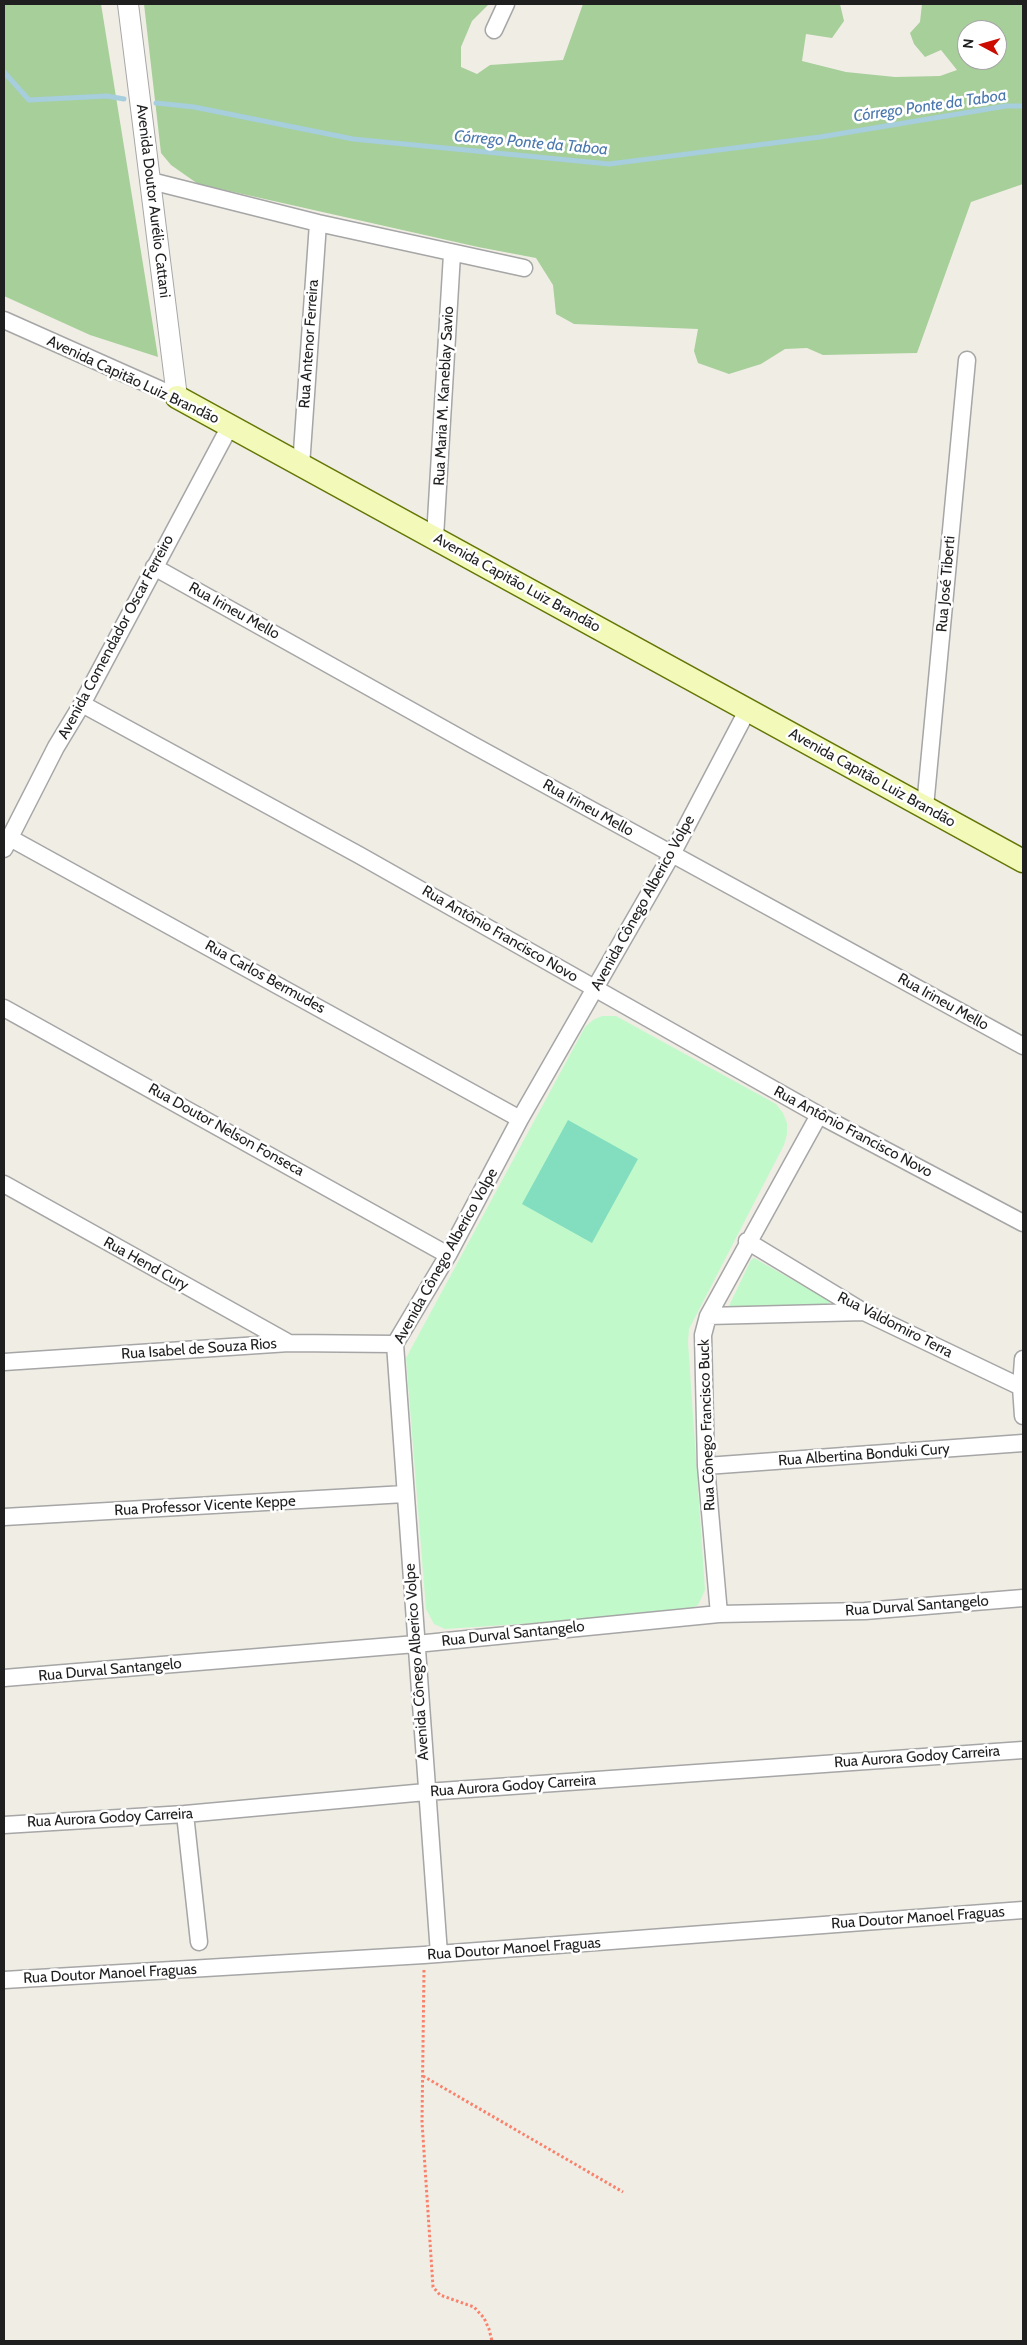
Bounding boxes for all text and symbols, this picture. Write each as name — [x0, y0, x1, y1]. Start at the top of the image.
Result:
north arrow — [957, 20, 1007, 70]
text: N — [959, 38, 978, 49]
water label: Córrego Ponte da Taboa — [852, 86, 1008, 126]
street label: Avenida Doutor Aurélio Cattani — [132, 103, 174, 299]
water label: Córrego Ponte da Taboa — [453, 127, 609, 159]
street label: Rua Antenor Ferreira — [296, 279, 322, 409]
street label: Rua Maria M. Kaneblay Savio — [430, 306, 458, 486]
street label: Avenida Capitão Luiz Brandão — [44, 332, 222, 428]
street label: Avenida Capitão Luiz Brandão — [431, 530, 603, 636]
street label: Avenida Comendador Oscar Ferreiro — [54, 532, 178, 742]
street label: Rua José Tiberti — [933, 535, 959, 633]
street label: Rua Irineu Mello — [185, 579, 283, 643]
street label: Avenida Capitão Luiz Brandão — [786, 725, 958, 831]
street label: Rua Irineu Mello — [539, 776, 637, 840]
street label: Avenida Cônego Alberico Volpe — [587, 812, 699, 994]
street label: Rua Antônio Francisco Novo — [419, 882, 581, 986]
street label: Rua Carlos Bermudes — [202, 937, 328, 1017]
street label: Rua Irineu Mello — [894, 970, 992, 1034]
street label: Rua Doutor Nelson Fonseca — [145, 1080, 307, 1180]
street label: Rua Antônio Francisco Novo — [771, 1082, 935, 1182]
street label: Avenida Cônego Alberico Volpe — [390, 1165, 502, 1347]
street label: Rua Hend Cury — [100, 1233, 192, 1295]
street label: Rua Valdomiro Terra — [834, 1288, 956, 1362]
street label: Rua Isabel de Souza Rios — [121, 1335, 277, 1363]
street label: Rua Cônego Francisco Buck — [695, 1339, 719, 1511]
street label: Rua Albertina Bonduki Cury — [778, 1440, 950, 1470]
street label: Rua Professor Vicente Keppe — [114, 1492, 296, 1520]
street label: Avenida Cônego Alberico Volpe — [401, 1563, 433, 1761]
street label: Rua Durval Santangelo — [845, 1592, 989, 1620]
street label: Rua Durval Santangelo — [441, 1618, 585, 1650]
street label: Rua Durval Santangelo — [38, 1655, 182, 1685]
street label: Rua Aurora Godoy Carreira — [833, 1742, 1001, 1772]
street label: Rua Aurora Godoy Carreira — [429, 1771, 597, 1801]
street label: Rua Aurora Godoy Carreira — [27, 1805, 193, 1831]
street label: Rua Doutor Manoel Fraguas — [831, 1903, 1005, 1933]
street label: Rua Doutor Manoel Fraguas — [427, 1934, 601, 1964]
street label: Rua Doutor Manoel Fraguas — [23, 1960, 197, 1988]

